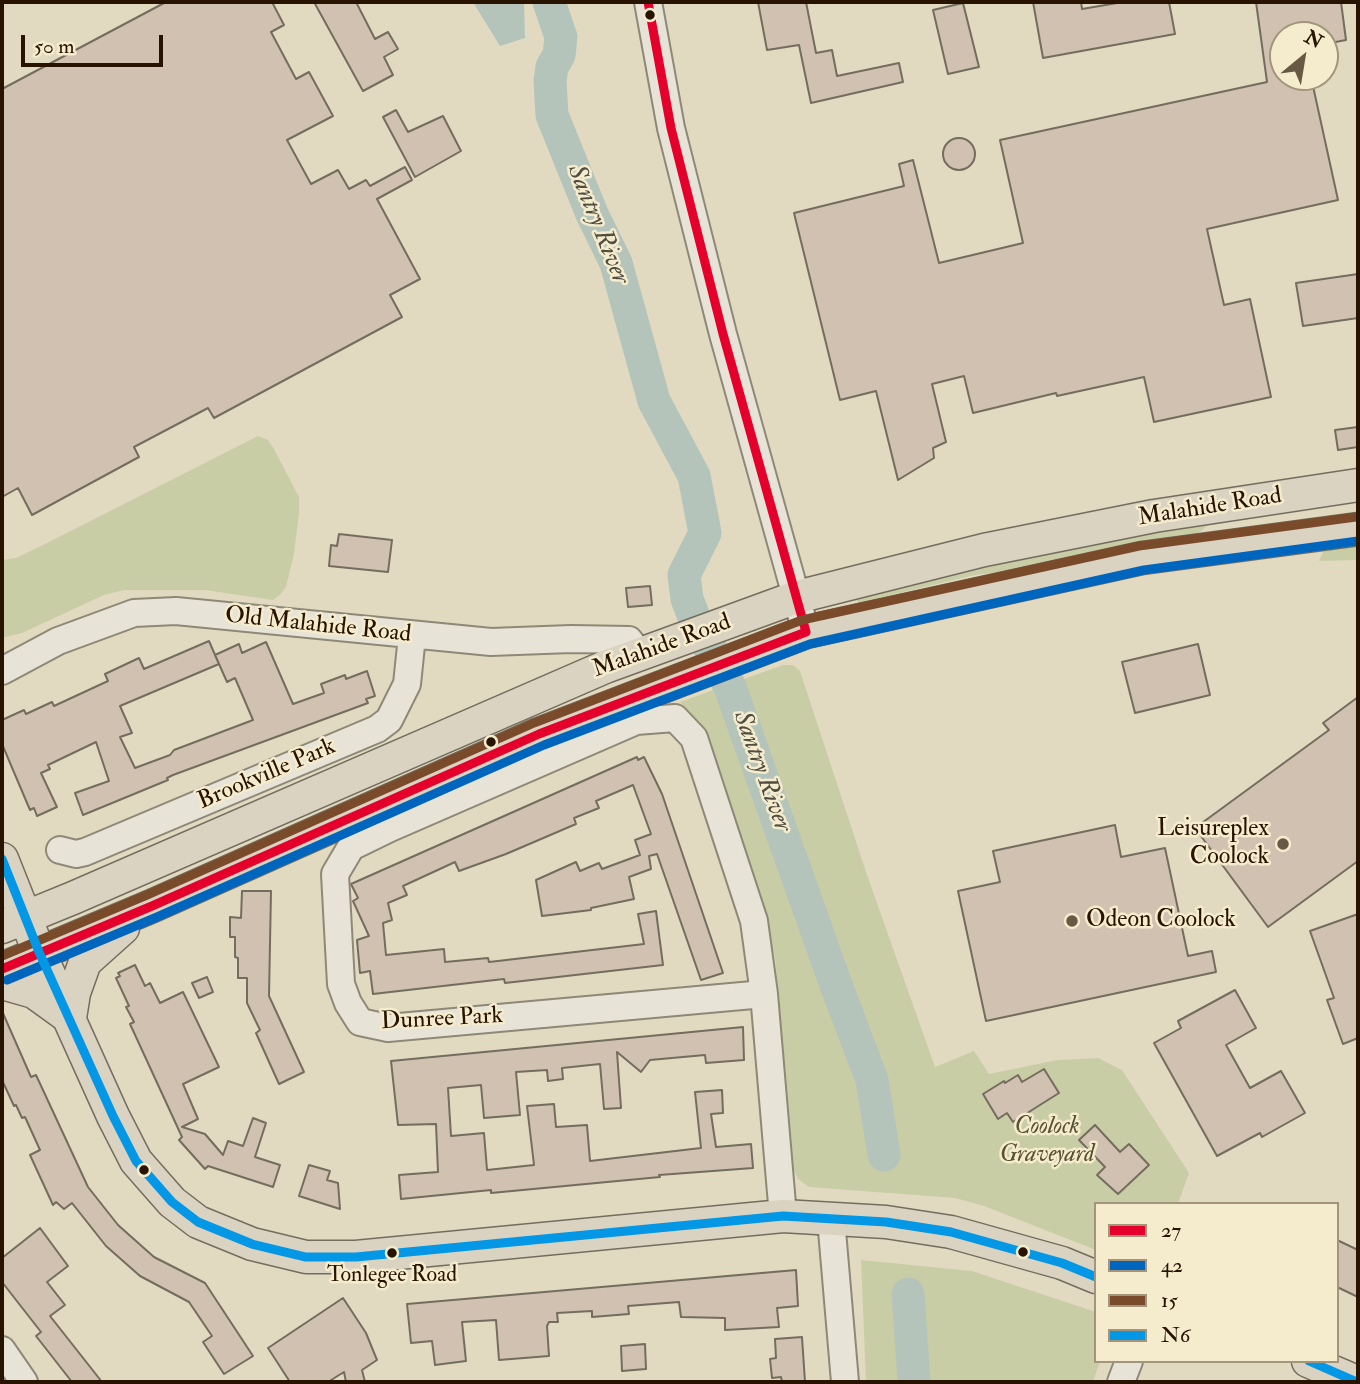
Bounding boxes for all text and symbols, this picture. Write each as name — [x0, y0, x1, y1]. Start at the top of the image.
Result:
unlabelled marker — [643, 8, 657, 22]
scale bar — [24, 21, 166, 65]
north arrow — [1269, 21, 1339, 91]
text: N — [1300, 25, 1327, 54]
text: 50 m — [34, 33, 75, 60]
water label: Santry River — [559, 161, 635, 289]
street label: Malahide Road — [1136, 482, 1284, 534]
street label: Old Malahide Road — [223, 602, 413, 650]
street label: Malahide Road — [589, 609, 735, 685]
water label: Santry River — [725, 707, 797, 837]
street label: Brookville Park — [194, 733, 340, 817]
unlabelled marker — [484, 735, 498, 749]
place label: Leisureplex Coolock — [1157, 816, 1269, 872]
marker: Leisureplex Coolock — [1275, 836, 1291, 852]
place label: Odeon Coolock — [1086, 907, 1236, 935]
marker: Odeon Coolock — [1064, 913, 1080, 929]
street label: Dunree Park — [380, 1002, 504, 1038]
park label: Coolock Graveyard — [1000, 1114, 1094, 1170]
unlabelled marker — [137, 1163, 151, 1177]
legend — [1094, 1202, 1339, 1363]
text: 27 — [1161, 1217, 1181, 1244]
unlabelled marker — [1016, 1245, 1030, 1259]
marker: Tonlegee Road — [385, 1246, 399, 1260]
text: 42 — [1161, 1252, 1183, 1279]
place label: Tonlegee Road — [327, 1263, 457, 1289]
text: 15 — [1161, 1287, 1178, 1314]
text: N6 — [1161, 1322, 1190, 1349]

